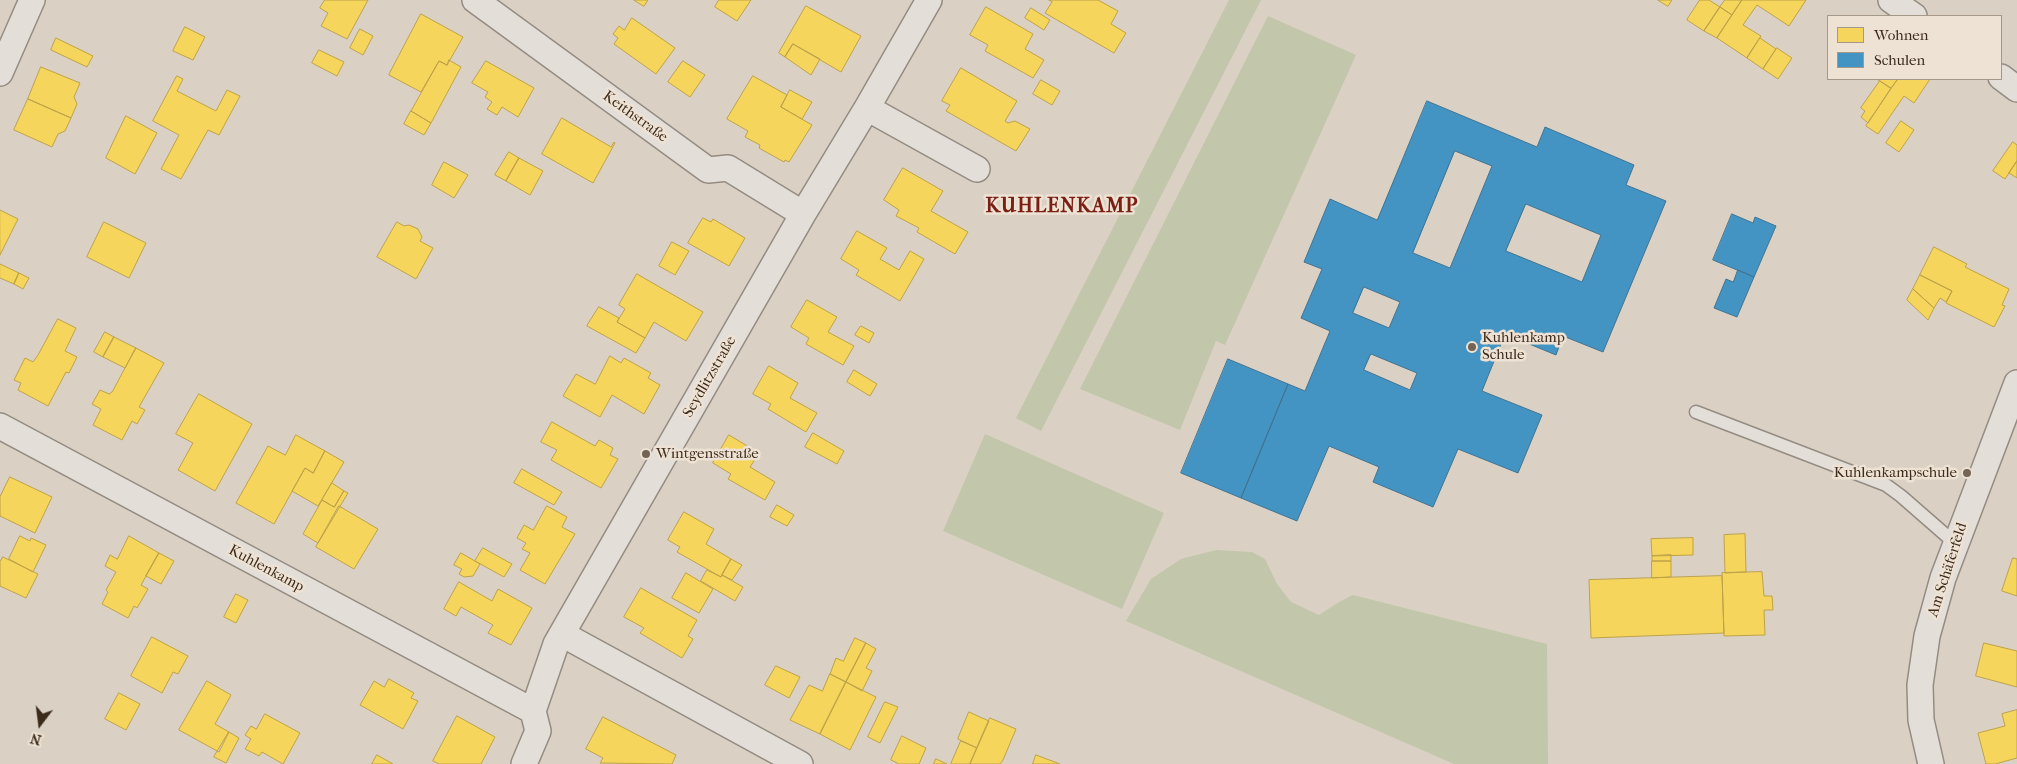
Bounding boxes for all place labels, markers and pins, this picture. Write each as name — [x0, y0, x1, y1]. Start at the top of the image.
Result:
place label: Kuhlenkamp Schule — [1482, 329, 1565, 364]
marker: Kuhlenkamp Schule — [1466, 341, 1478, 353]
place label: Wintgensstraße — [656, 445, 759, 463]
marker: Wintgensstraße — [640, 448, 652, 460]
place label: Kuhlenkampschule — [1834, 464, 1957, 482]
marker: Kuhlenkampschule — [1961, 467, 1973, 479]

